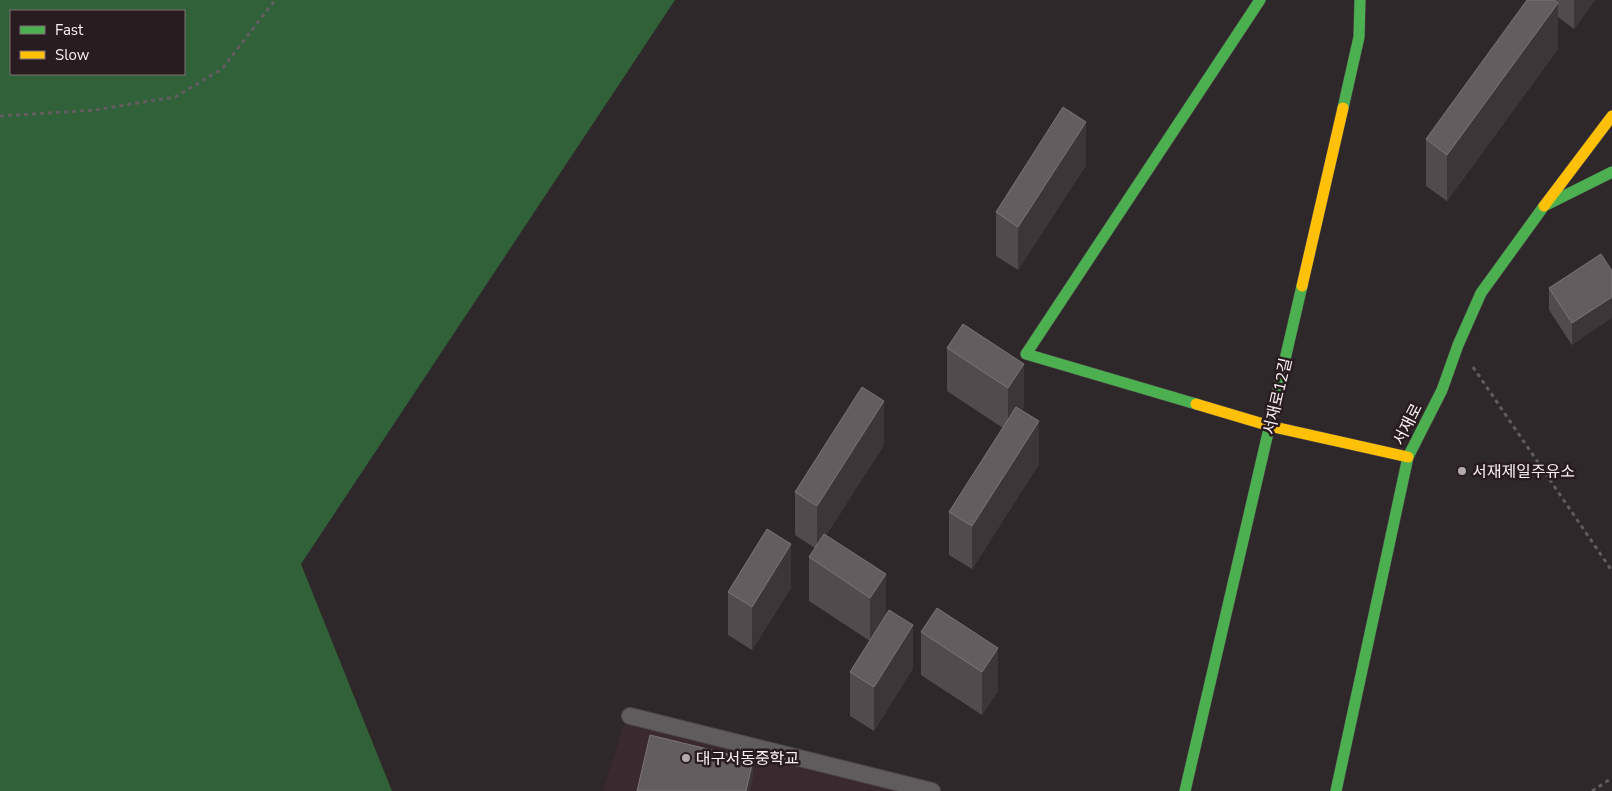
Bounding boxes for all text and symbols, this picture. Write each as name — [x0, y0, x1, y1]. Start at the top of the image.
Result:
legend — [10, 10, 185, 75]
text: Fast — [55, 20, 84, 40]
text: Slow — [55, 45, 90, 65]
street label: 서재로12길 — [1258, 356, 1297, 437]
street label: 서재로 — [1388, 400, 1428, 449]
place label: 서재제일주유소 — [1472, 461, 1575, 483]
marker: 서재제일주유소 — [1456, 465, 1468, 477]
place label: 대구서동중학교 — [696, 748, 799, 770]
marker: 대구서동중학교 — [680, 752, 692, 764]

